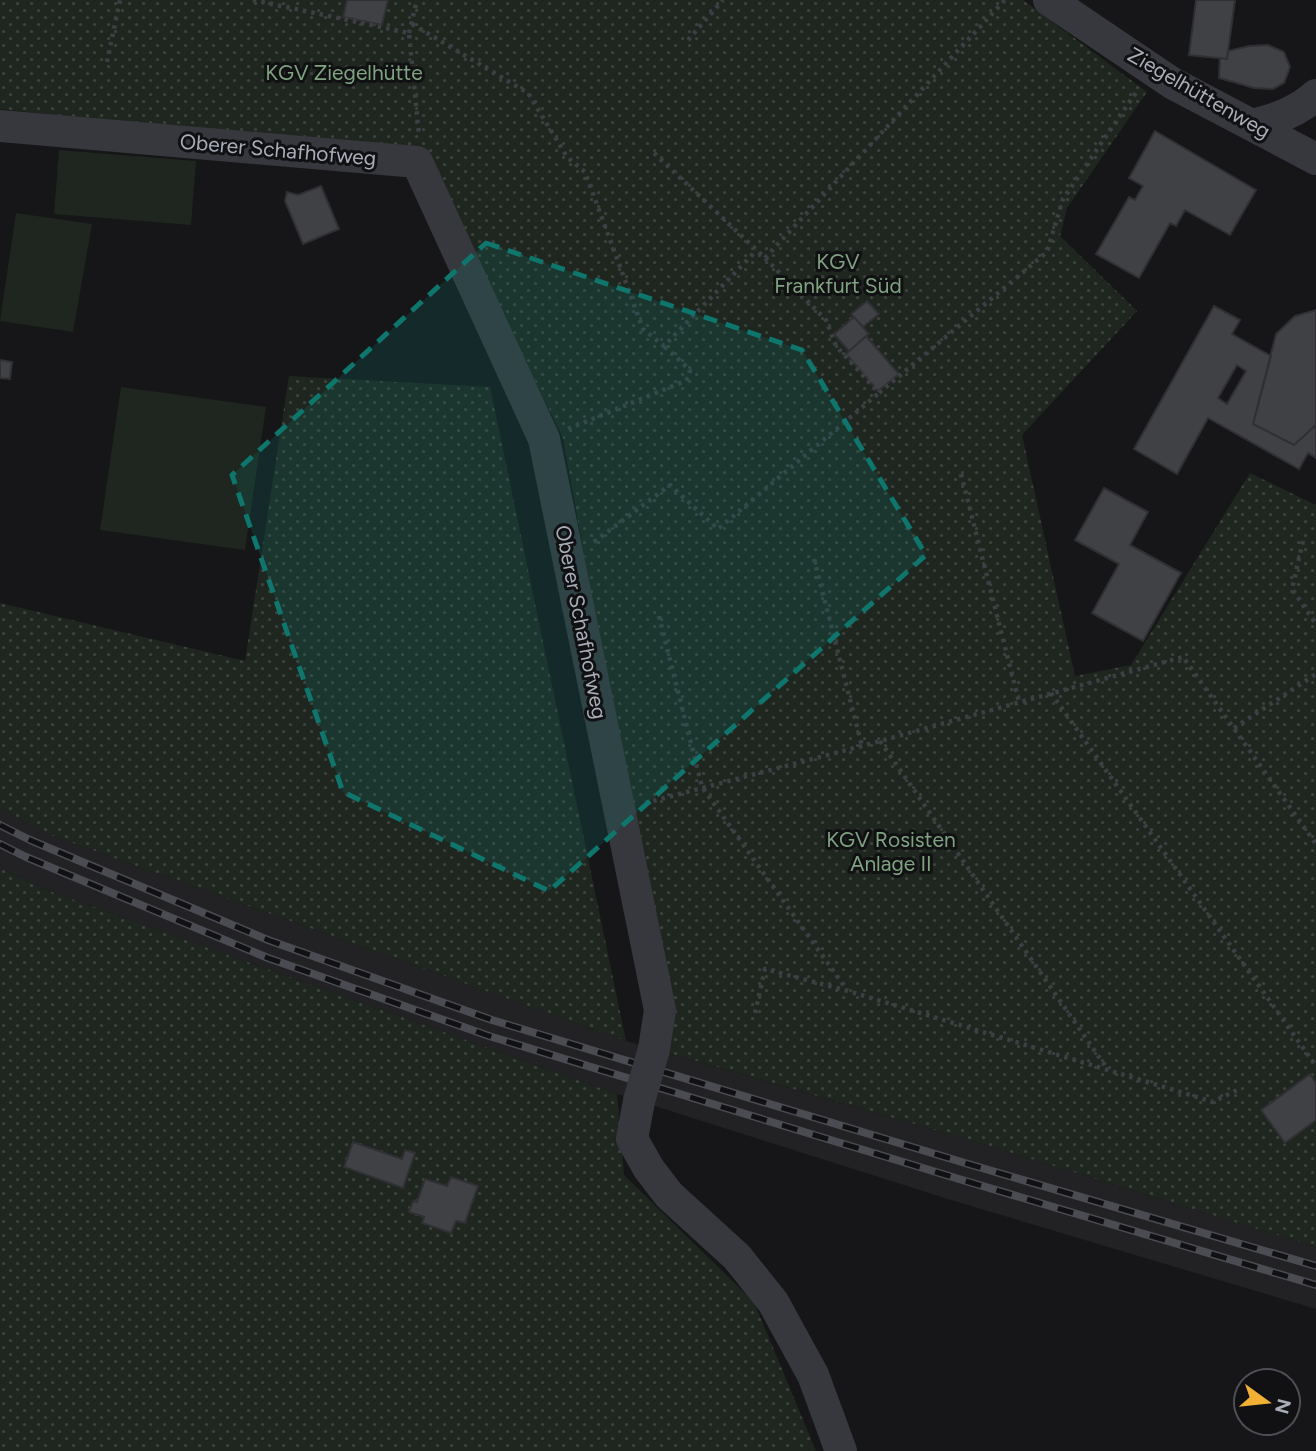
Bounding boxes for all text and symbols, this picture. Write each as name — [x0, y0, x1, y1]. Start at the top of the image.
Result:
street label: Ziegelhüttenweg — [1123, 42, 1275, 144]
park label: KGV Ziegelhütte — [265, 60, 423, 85]
street label: Oberer Schafhofweg — [179, 128, 377, 171]
park label: KGV Frankfurt Süd — [774, 249, 902, 298]
street label: Oberer Schafhofweg — [550, 523, 613, 721]
park label: KGV Rosisten Anlage II — [826, 827, 956, 876]
north arrow — [1232, 1367, 1302, 1437]
text: N — [1270, 1396, 1296, 1416]

